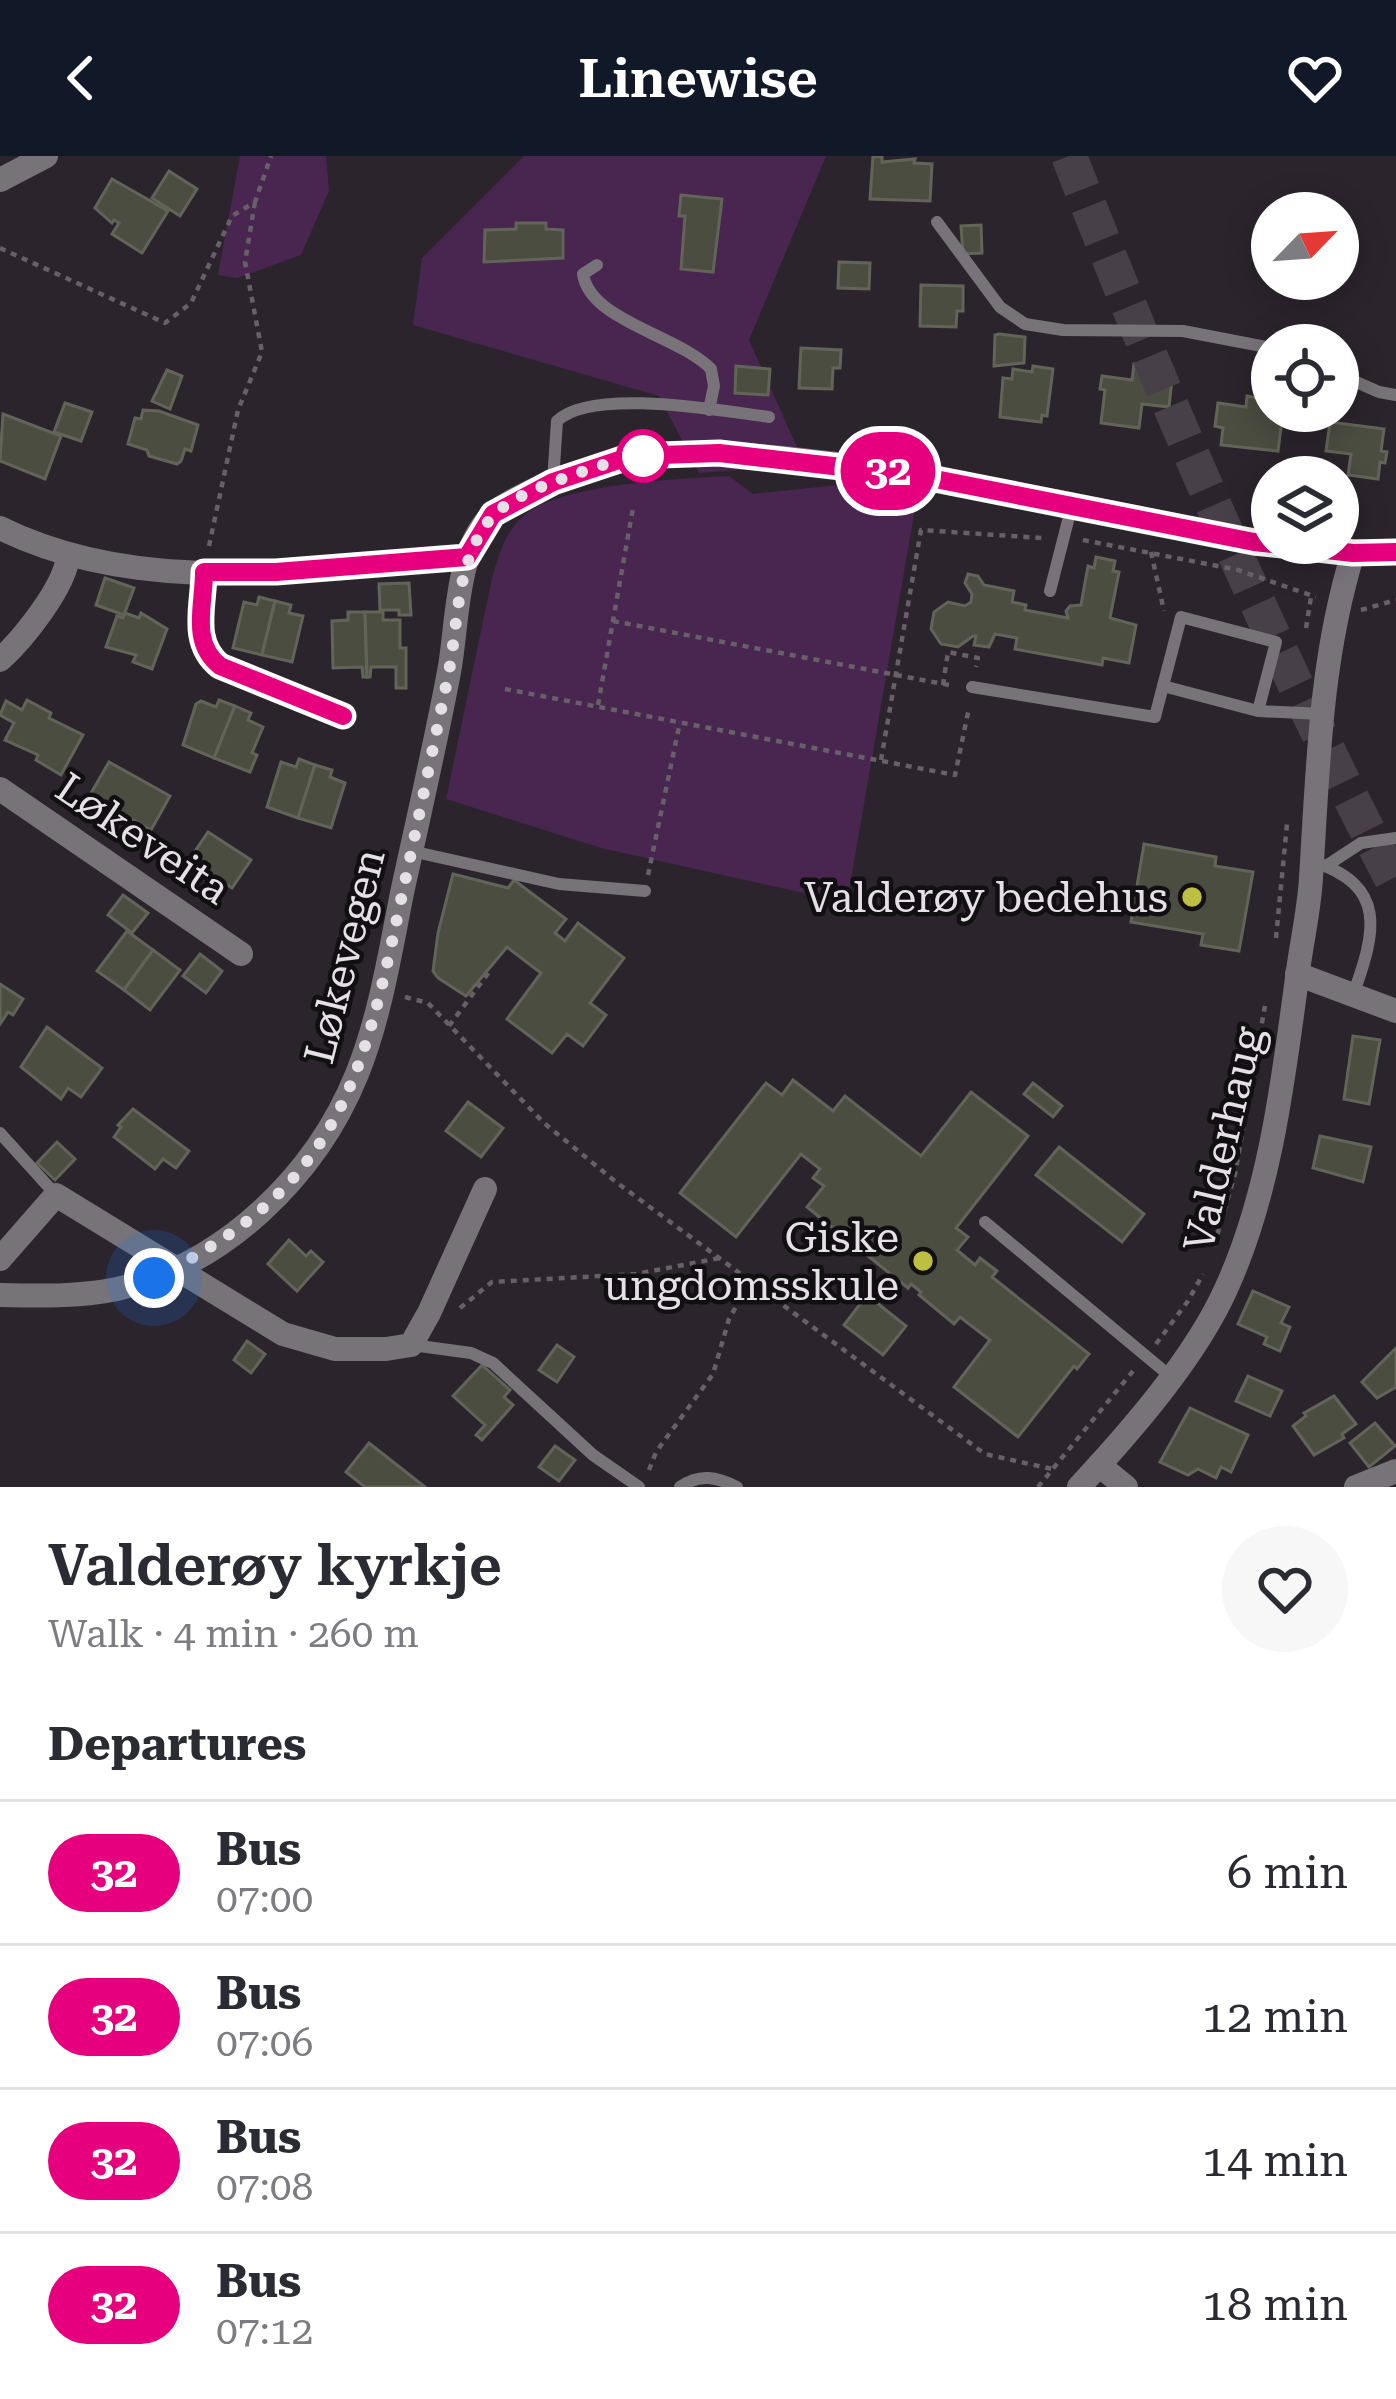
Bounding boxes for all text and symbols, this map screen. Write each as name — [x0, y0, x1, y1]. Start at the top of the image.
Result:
icon: back — [48, 45, 114, 111]
icon: heart — [1282, 45, 1348, 111]
text: Linewise — [578, 47, 818, 110]
north arrow — [1251, 192, 1359, 300]
map controls — [1251, 192, 1359, 564]
button: locate — [1251, 324, 1359, 432]
unlabelled marker — [618, 431, 668, 481]
line badge: 32 — [834, 432, 942, 510]
text: 32 — [864, 446, 912, 495]
button: layers — [1251, 456, 1359, 564]
street label: Løkeveita — [47, 763, 239, 914]
street label: Løkevegen — [294, 844, 395, 1068]
place label: Valderøy bedehus — [804, 873, 1168, 922]
marker: Valderøy bedehus — [1179, 884, 1205, 910]
street label: Valderhaug — [1174, 1022, 1273, 1256]
place label: Giske ungdomsskule — [604, 1213, 899, 1310]
your location — [124, 1248, 184, 1308]
marker: Giske ungdomsskule — [910, 1248, 936, 1274]
button: heart — [1222, 1526, 1348, 1652]
text: Valderøy kyrkje — [48, 1532, 502, 1599]
text: Walk · 4 min · 260 m — [48, 1611, 419, 1657]
text: Departures — [48, 1718, 306, 1771]
text: Bus — [216, 1823, 301, 1876]
text: 6 min — [1227, 1846, 1348, 1899]
text: 32 — [90, 1848, 138, 1897]
text: 07:00 — [216, 1876, 313, 1922]
text: Bus — [216, 1967, 301, 2020]
text: 12 min — [1202, 1990, 1348, 2043]
text: 32 — [90, 1992, 138, 2041]
text: 07:06 — [216, 2020, 313, 2066]
text: Bus — [216, 2111, 301, 2164]
text: 14 min — [1202, 2134, 1348, 2187]
text: 32 — [90, 2136, 138, 2185]
text: 07:08 — [216, 2164, 313, 2210]
text: Bus — [216, 2255, 301, 2308]
text: 18 min — [1202, 2278, 1348, 2331]
text: 32 — [90, 2280, 138, 2329]
text: 07:12 — [216, 2308, 313, 2354]

